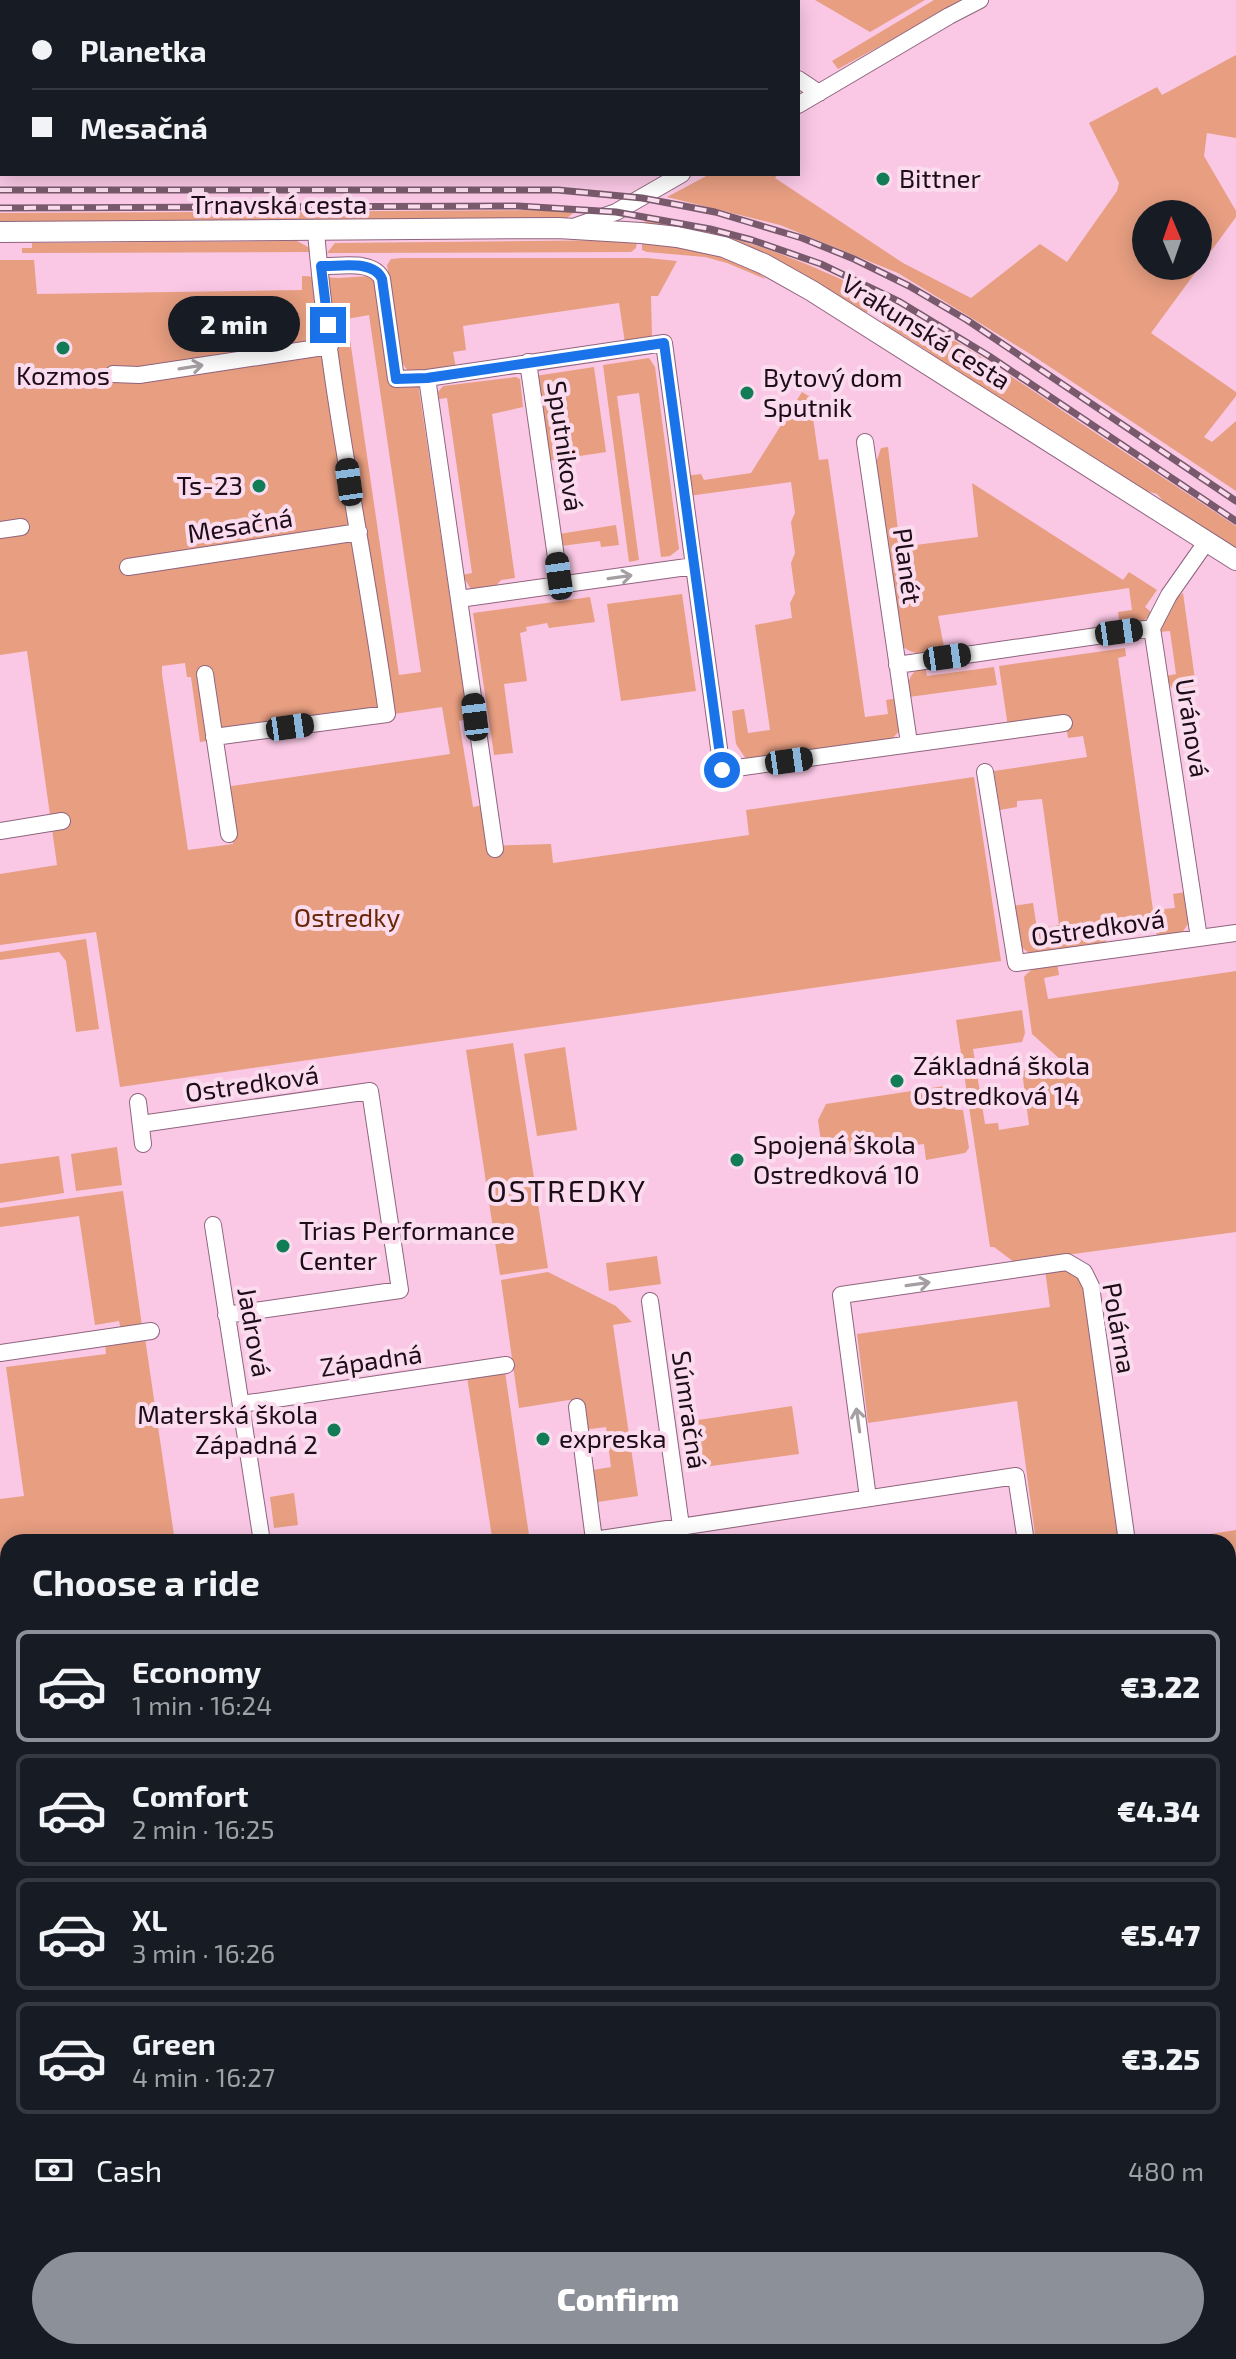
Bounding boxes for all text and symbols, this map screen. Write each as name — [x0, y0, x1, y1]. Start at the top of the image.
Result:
text: Planetka — [80, 32, 207, 68]
text: Mesačná — [80, 109, 208, 145]
place label: Bittner — [899, 162, 981, 193]
marker: Bittner — [874, 170, 892, 188]
street label: Trnavská cesta — [191, 188, 367, 219]
north arrow — [1132, 200, 1212, 280]
map controls — [1132, 200, 1212, 280]
street label: Vrakunská cesta — [837, 266, 1017, 395]
callout: 2 min — [168, 297, 300, 353]
route end — [310, 307, 346, 343]
text: 2 min — [200, 308, 268, 339]
marker: Kozmos — [54, 339, 72, 357]
place label: Kozmos — [16, 359, 110, 390]
one-way arrow — [177, 359, 203, 374]
place label: Bytový dom Sputnik — [763, 361, 903, 422]
street label: Sputniková — [542, 379, 591, 513]
marker: Bytový dom Sputnik — [738, 384, 756, 402]
car — [334, 457, 364, 507]
place label: Ts-23 — [177, 469, 243, 500]
marker: Ts-23 — [250, 477, 268, 495]
street label: Mesačná — [185, 501, 295, 548]
street label: Planét — [888, 526, 929, 606]
car — [544, 551, 574, 601]
one-way arrow — [607, 569, 632, 584]
car — [1094, 617, 1144, 647]
car — [922, 642, 972, 672]
street label: Uránová — [1170, 676, 1217, 779]
car — [460, 692, 490, 742]
car — [265, 712, 315, 742]
car — [764, 746, 814, 776]
route start — [704, 752, 740, 788]
park label: Ostredky — [294, 901, 400, 932]
street label: Ostredková — [1029, 902, 1167, 951]
place label: Základná škola Ostredková 14 — [913, 1049, 1090, 1110]
street label: Ostredková — [183, 1058, 321, 1107]
marker: Základná škola Ostredková 14 — [888, 1072, 906, 1090]
place label: Spojená škola Ostredková 10 — [753, 1128, 920, 1189]
marker: Spojená škola Ostredková 10 — [728, 1151, 746, 1169]
district label: OSTREDKY — [487, 1172, 647, 1208]
place label: Trias Performance Center — [299, 1214, 515, 1275]
marker: Trias Performance Center — [274, 1237, 292, 1255]
one-way arrow — [905, 1276, 930, 1291]
street label: Polárna — [1097, 1280, 1144, 1376]
street label: Jadrová — [232, 1284, 279, 1379]
street label: Západná — [318, 1337, 424, 1382]
street label: Súmračná — [667, 1349, 714, 1471]
place label: Materská škola Západná 2 — [137, 1398, 318, 1459]
one-way arrow — [850, 1408, 865, 1434]
marker: Materská škola Západná 2 — [325, 1421, 343, 1439]
place label: expreska — [559, 1422, 667, 1453]
marker: expreska — [534, 1430, 552, 1448]
text: Choose a ride — [32, 1560, 260, 1603]
icon: car — [36, 1650, 108, 1722]
text: Economy — [132, 1653, 261, 1689]
text: €3.22 — [1121, 1668, 1200, 1704]
text: 1 min · 16:24 — [132, 1689, 272, 1720]
icon: car — [36, 1774, 108, 1846]
text: Comfort — [132, 1777, 249, 1813]
text: €4.34 — [1117, 1792, 1200, 1828]
text: 2 min · 16:25 — [132, 1813, 274, 1844]
icon: car — [36, 1898, 108, 1970]
text: XL — [132, 1901, 167, 1937]
text: €5.47 — [1121, 1916, 1200, 1952]
text: 3 min · 16:26 — [132, 1937, 275, 1968]
icon: car — [36, 2022, 108, 2094]
text: Green — [132, 2025, 216, 2061]
text: €3.25 — [1121, 2040, 1200, 2076]
text: 4 min · 16:27 — [132, 2061, 275, 2092]
icon: cash — [32, 2148, 76, 2192]
text: Cash — [96, 2152, 162, 2188]
text: 480 m — [1128, 2155, 1204, 2186]
button: Confirm — [32, 2252, 1204, 2344]

